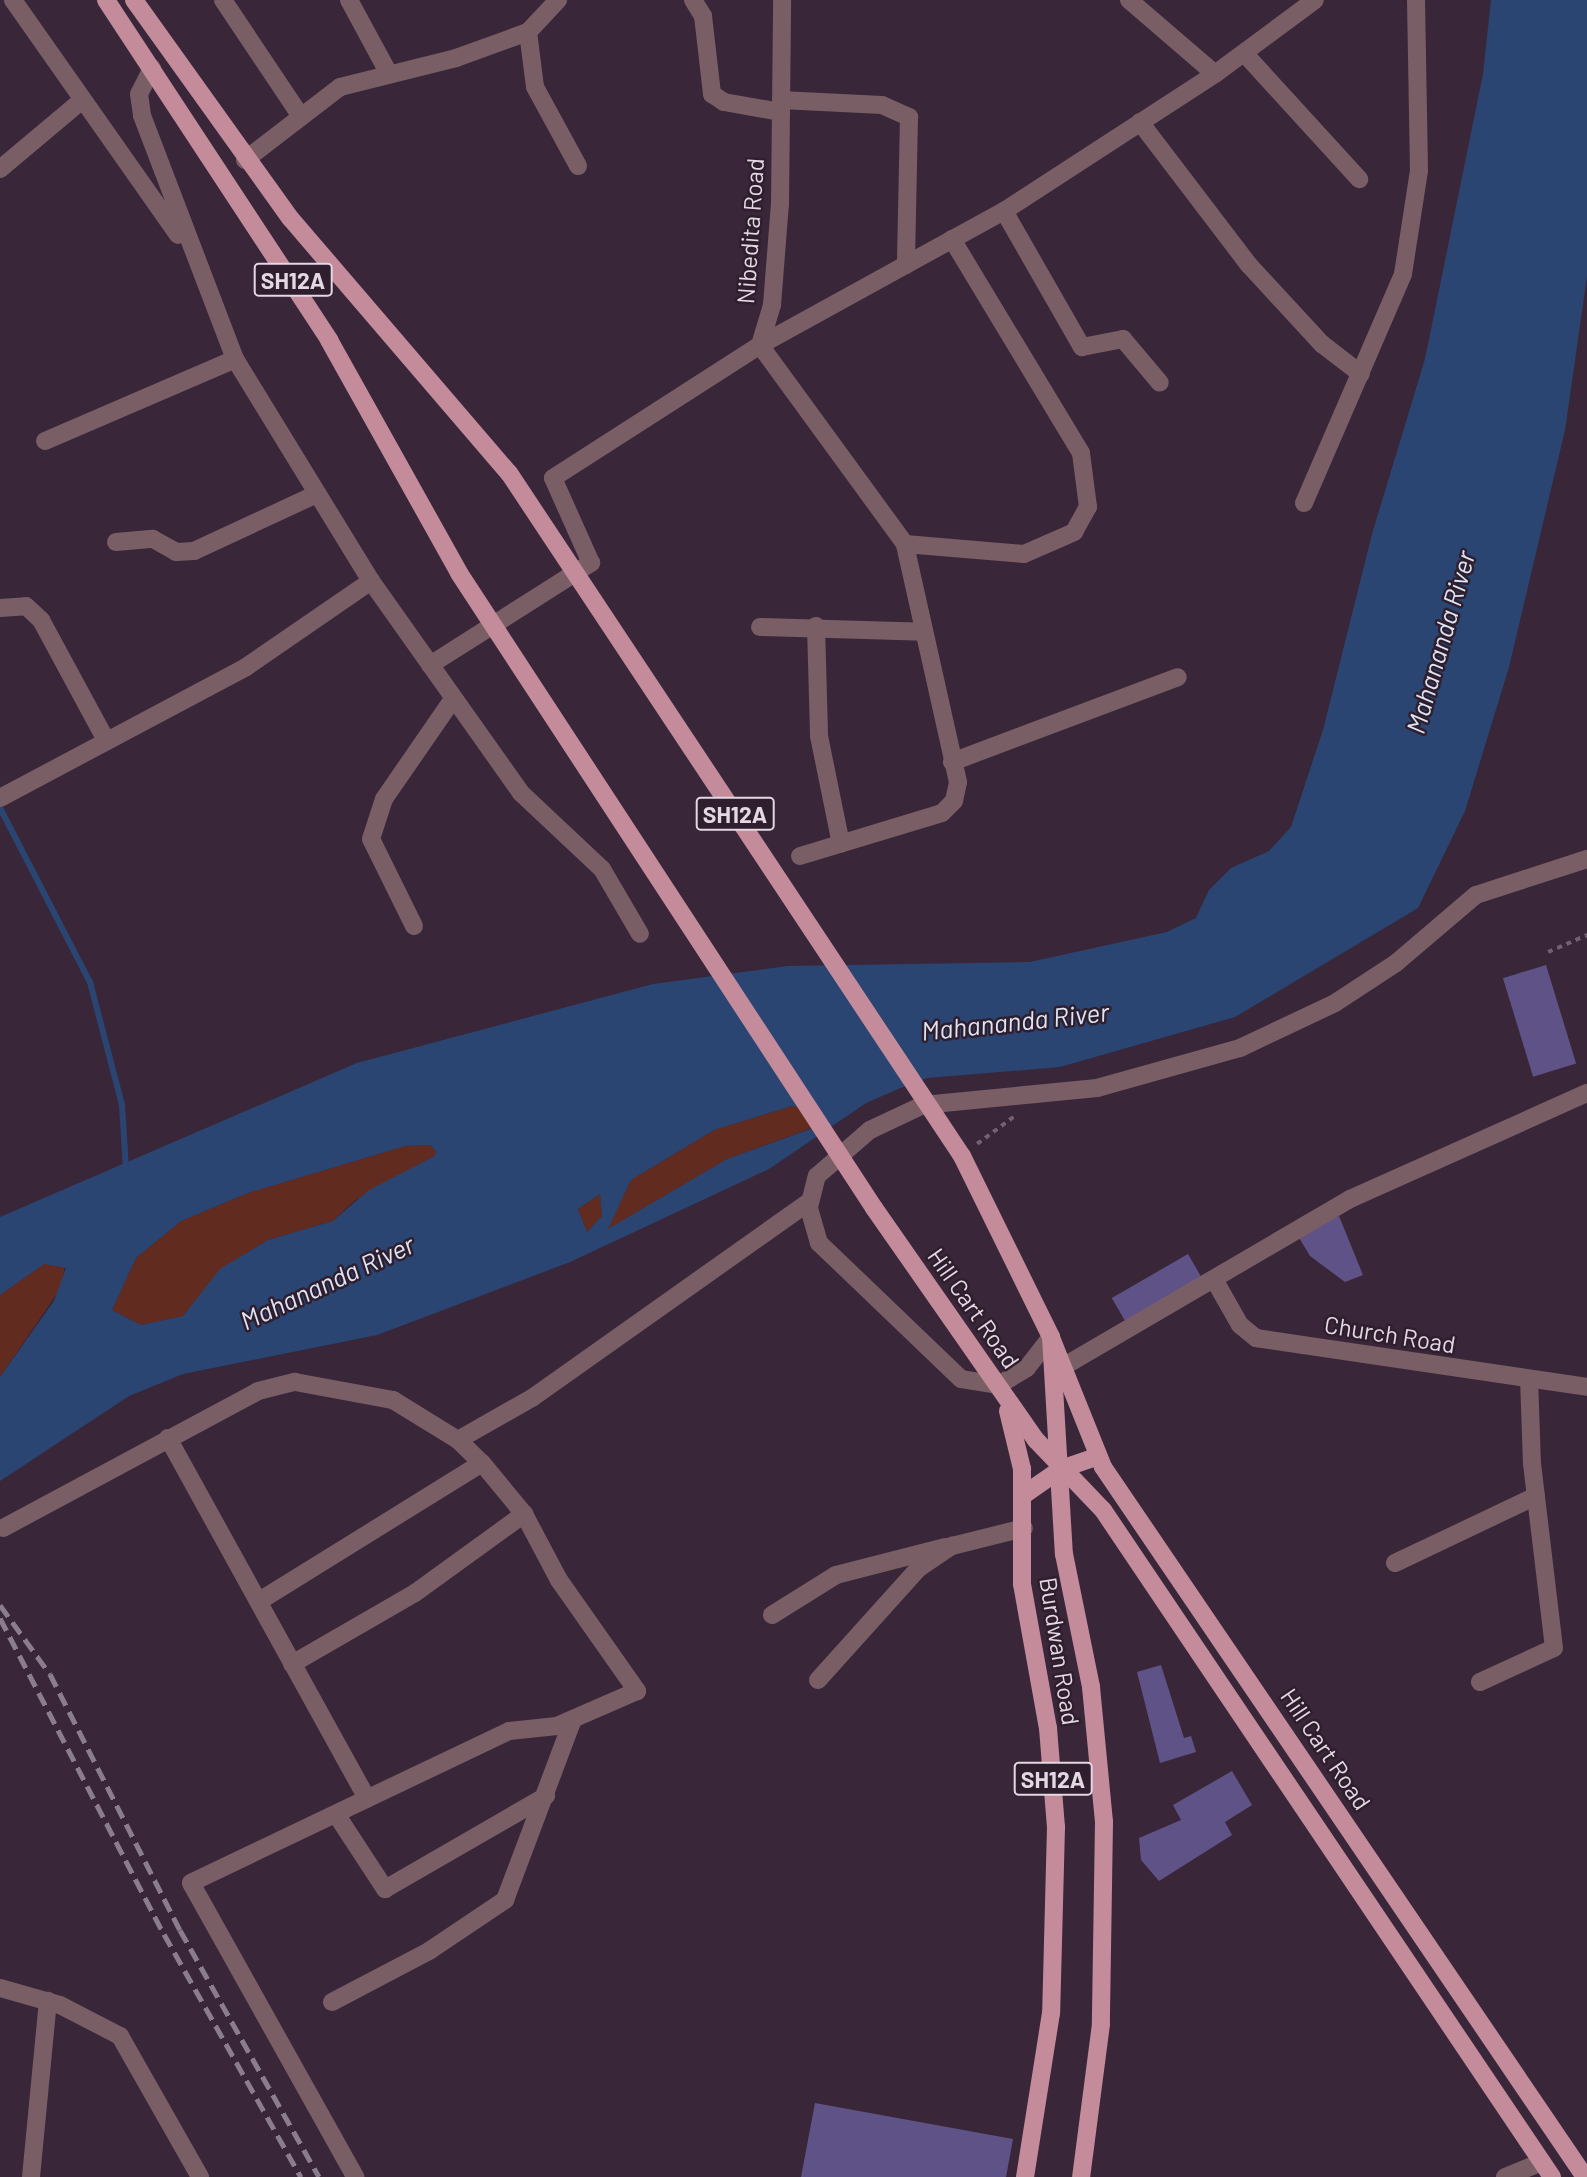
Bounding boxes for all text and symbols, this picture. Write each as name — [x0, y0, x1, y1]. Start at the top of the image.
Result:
street label: Nibedita Road — [731, 157, 769, 305]
road number: SH12A — [253, 260, 333, 300]
water label: Mahananda River — [1399, 547, 1481, 737]
road number: SH12A — [695, 794, 775, 834]
water label: Mahananda River — [920, 996, 1110, 1046]
water label: Mahananda River — [235, 1228, 419, 1336]
street label: Hill Cart Road — [922, 1242, 1026, 1374]
street label: Church Road — [1322, 1309, 1458, 1359]
street label: Burdwan Road — [1034, 1575, 1086, 1727]
street label: Hill Cart Road — [1275, 1683, 1377, 1815]
road number: SH12A — [1013, 1760, 1093, 1798]

